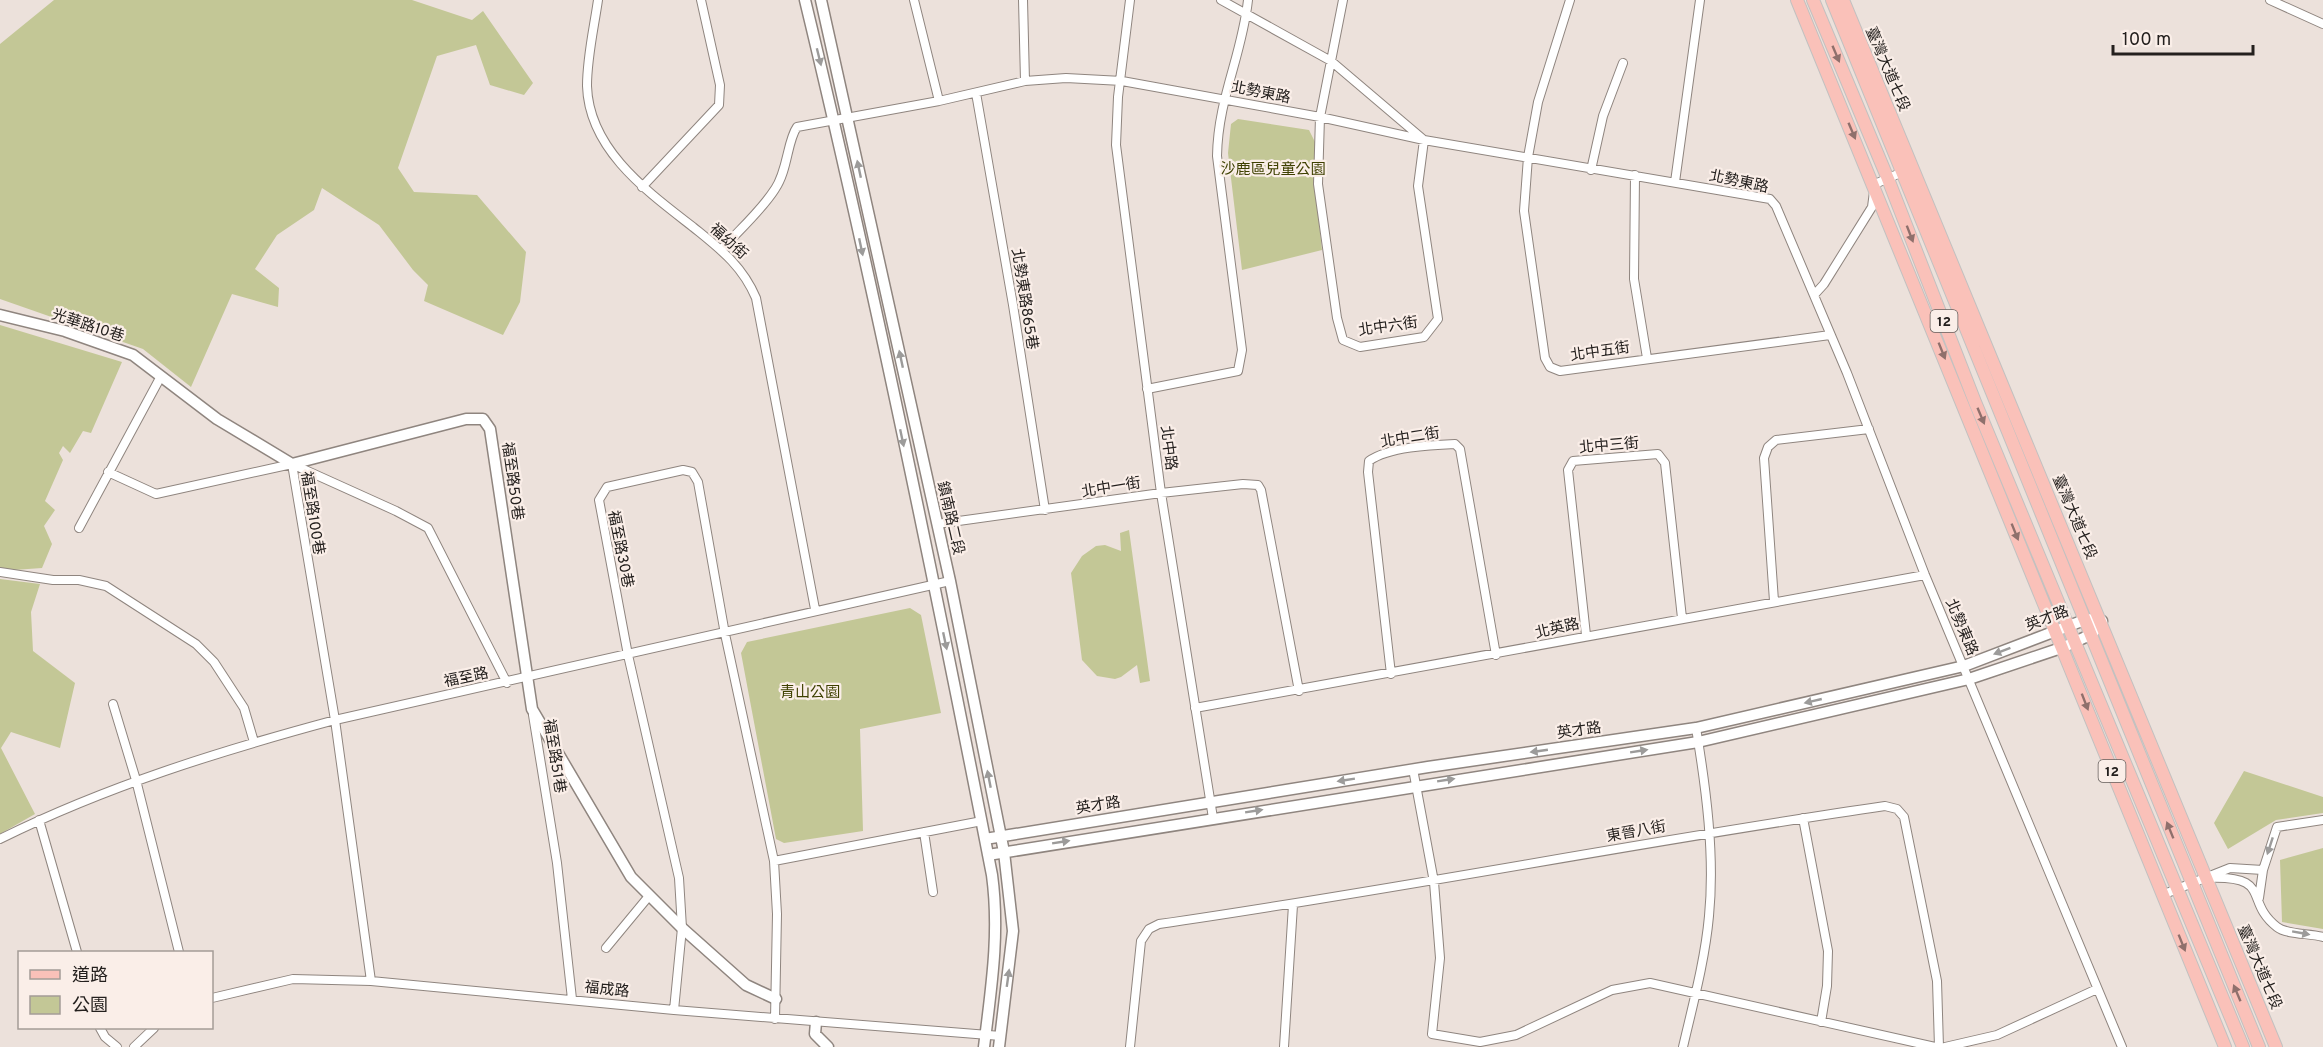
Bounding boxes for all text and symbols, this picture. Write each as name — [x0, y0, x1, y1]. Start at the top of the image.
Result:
scale bar — [2113, 18, 2252, 56]
street label: 臺灣大道七段 — [1860, 24, 1913, 115]
text: 100 m — [2122, 29, 2171, 52]
one-way arrow — [1832, 45, 1841, 63]
one-way arrow — [814, 48, 824, 66]
street label: 北勢東路 — [1229, 77, 1292, 109]
one-way arrow — [1848, 123, 1857, 140]
one-way arrow — [854, 159, 863, 178]
park label: 沙鹿區兒童公園 — [1220, 161, 1326, 180]
street label: 北勢東路 — [1707, 166, 1770, 198]
street label: 福幼街 — [705, 220, 751, 264]
one-way arrow — [1905, 226, 1915, 244]
one-way arrow — [857, 238, 866, 257]
street label: 北勢東路865巷 — [1006, 247, 1042, 351]
street label: 光華路10巷 — [49, 306, 126, 347]
road number: 12 — [1930, 310, 1958, 332]
street label: 北中六街 — [1357, 313, 1419, 341]
street label: 北中五街 — [1569, 338, 1631, 366]
one-way arrow — [1938, 342, 1947, 360]
one-way arrow — [896, 350, 905, 369]
one-way arrow — [1977, 407, 1986, 424]
street label: 北中二街 — [1379, 423, 1441, 453]
street label: 北中路 — [1155, 425, 1181, 472]
one-way arrow — [898, 429, 907, 448]
street label: 北中三街 — [1578, 433, 1640, 459]
street label: 福至路50巷 — [497, 441, 526, 522]
street label: 福至路100巷 — [296, 470, 328, 557]
street label: 臺灣大道七段 — [2047, 472, 2100, 563]
street label: 北中一街 — [1080, 473, 1142, 503]
street label: 鎮南路二段 — [932, 479, 968, 557]
street label: 福至路30巷 — [603, 509, 636, 590]
one-way arrow — [2010, 523, 2020, 541]
street label: 北勢東路 — [1940, 596, 1982, 659]
street label: 英才路 — [2023, 602, 2072, 636]
street label: 北英路 — [1533, 614, 1581, 644]
one-way arrow — [941, 632, 950, 651]
one-way arrow — [1992, 647, 2010, 657]
street label: 福至路 — [442, 664, 490, 692]
park label: 青山公園 — [780, 684, 840, 703]
one-way arrow — [2080, 693, 2090, 711]
one-way arrow — [1804, 696, 1822, 706]
street label: 福至路51巷 — [538, 718, 569, 795]
street label: 英才路 — [1556, 719, 1603, 744]
one-way arrow — [1529, 746, 1548, 755]
one-way arrow — [1630, 746, 1649, 755]
road number: 12 — [2098, 760, 2126, 782]
one-way arrow — [984, 769, 993, 788]
one-way arrow — [1337, 775, 1356, 784]
one-way arrow — [1437, 776, 1456, 785]
street label: 英才路 — [1075, 794, 1122, 819]
one-way arrow — [1245, 806, 1264, 815]
street label: 東晉八街 — [1605, 818, 1667, 847]
one-way arrow — [2165, 820, 2175, 838]
one-way arrow — [2265, 837, 2275, 855]
one-way arrow — [1052, 838, 1071, 847]
street label: 臺灣大道七段 — [2232, 922, 2285, 1013]
one-way arrow — [2292, 929, 2311, 938]
one-way arrow — [2177, 935, 2187, 953]
legend — [18, 951, 213, 1029]
text: 道路 — [72, 965, 108, 988]
one-way arrow — [1004, 968, 1013, 987]
street label: 福成路 — [583, 979, 630, 1002]
one-way arrow — [2232, 984, 2241, 1002]
text: 公園 — [72, 995, 108, 1018]

